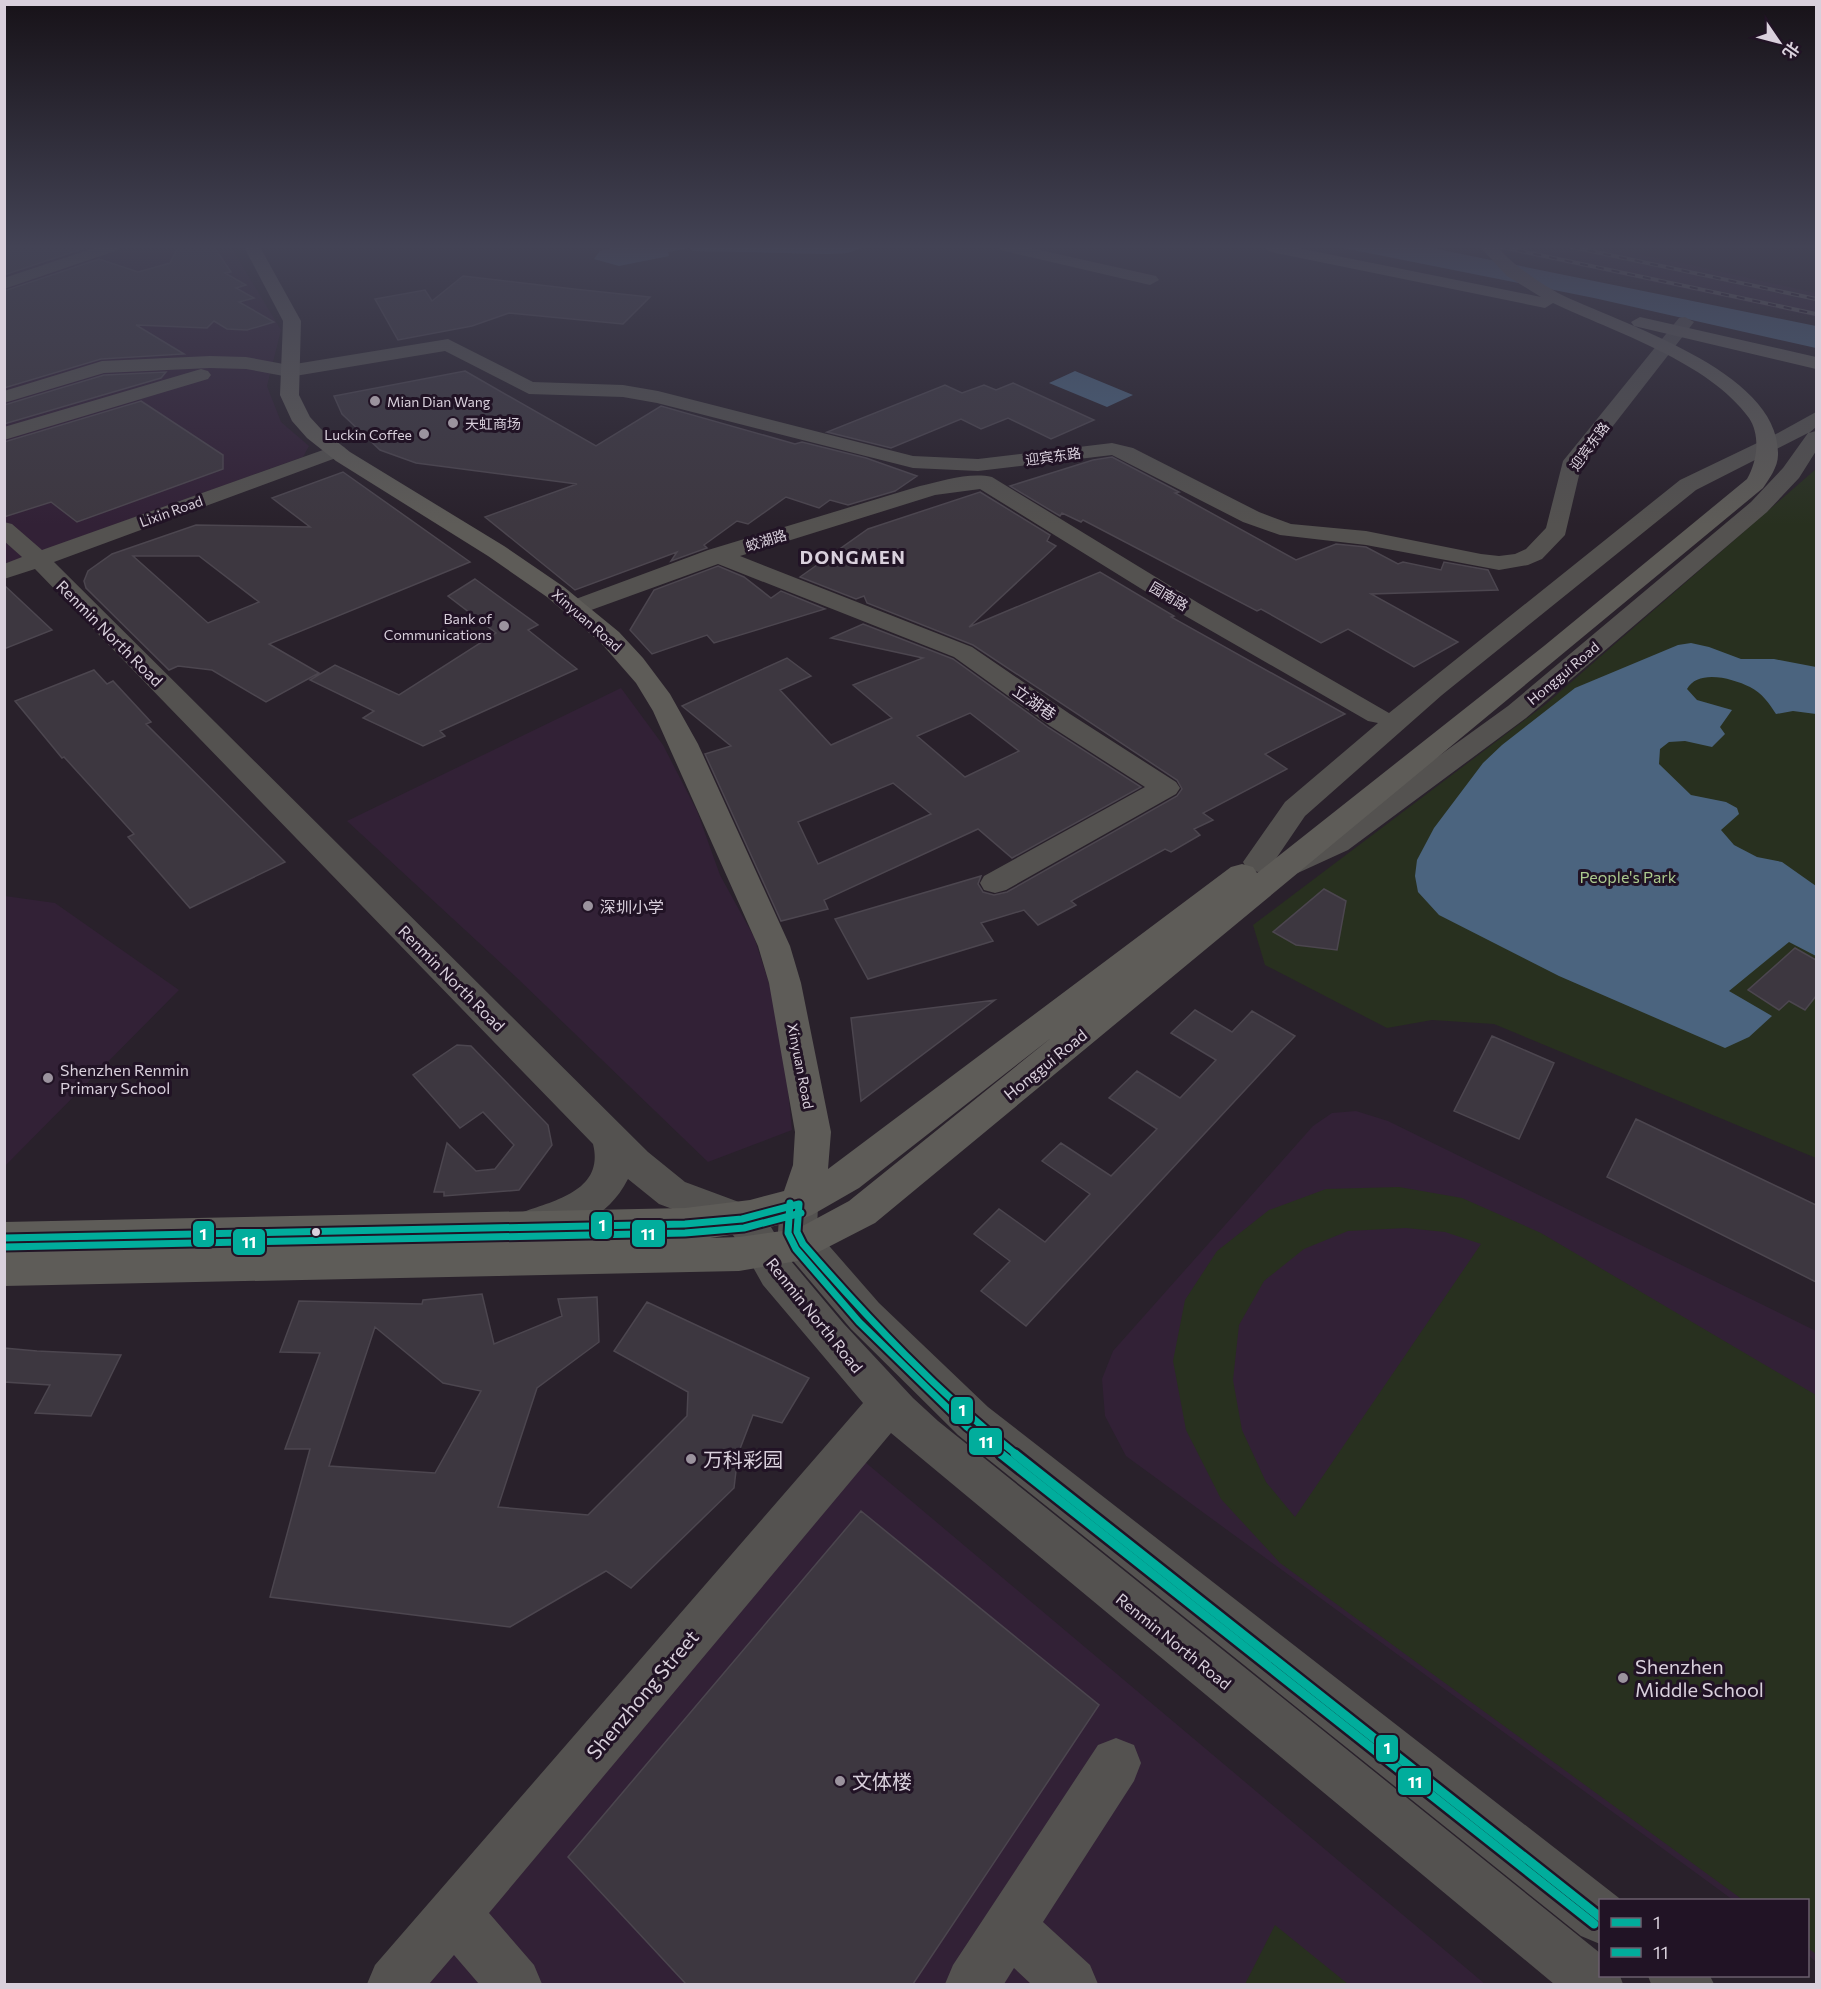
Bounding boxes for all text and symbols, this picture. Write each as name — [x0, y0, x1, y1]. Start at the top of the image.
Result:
north arrow — [1749, 12, 1809, 72]
text: 北 — [1779, 39, 1804, 63]
place label: Mian Dian Wang — [387, 393, 491, 410]
marker: Mian Dian Wang — [368, 394, 382, 408]
place label: 天虹商场 — [465, 415, 521, 432]
marker: 天虹商场 — [446, 416, 460, 430]
street label: 迎宾东路 — [1566, 418, 1612, 474]
place label: Luckin Coffee — [324, 426, 412, 443]
marker: Luckin Coffee — [417, 427, 431, 441]
street label: 迎宾东路 — [1024, 444, 1082, 468]
street label: Lixin Road — [137, 492, 205, 530]
street label: 蛟湖路 — [743, 526, 789, 554]
district label: DONGMEN — [800, 546, 906, 568]
street label: Renmin North Road — [53, 576, 167, 690]
street label: 园南路 — [1147, 578, 1191, 614]
street label: Xinyuan Road — [549, 585, 625, 655]
place label: Bank of Communications — [384, 610, 492, 643]
marker: Bank of Communications — [497, 619, 511, 633]
street label: Honggui Road — [1524, 638, 1602, 708]
street label: 立湖巷 — [1010, 680, 1060, 724]
park label: People's Park — [1580, 867, 1677, 886]
place label: 深圳小学 — [600, 897, 664, 916]
marker: 深圳小学 — [581, 899, 595, 913]
street label: Renmin North Road — [395, 921, 509, 1035]
street label: Xinyuan Road — [784, 1022, 818, 1110]
street label: Honggui Road — [1000, 1025, 1090, 1103]
place label: Shenzhen Renmin Primary School — [60, 1060, 189, 1097]
marker: Shenzhen Renmin Primary School — [41, 1071, 55, 1085]
line badge: 1 — [590, 1211, 613, 1240]
text: 1 — [598, 1215, 606, 1234]
line badge: 11 — [631, 1219, 666, 1248]
line badge: 1 — [192, 1220, 215, 1248]
text: 1 — [199, 1224, 207, 1243]
text: 11 — [641, 1224, 655, 1243]
unlabelled marker — [310, 1226, 322, 1238]
line badge: 11 — [232, 1228, 266, 1256]
text: 11 — [242, 1232, 256, 1251]
street label: Renmin North Road — [763, 1254, 867, 1376]
line badge: 1 — [950, 1396, 974, 1425]
text: 1 — [958, 1400, 966, 1419]
line badge: 11 — [968, 1427, 1003, 1456]
text: 11 — [979, 1432, 993, 1451]
place label: 万科彩园 — [703, 1447, 783, 1471]
marker: 万科彩园 — [684, 1452, 698, 1466]
street label: Renmin North Road — [1113, 1589, 1235, 1693]
street label: Shenzhong Street — [581, 1625, 703, 1763]
place label: Shenzhen Middle School — [1635, 1654, 1764, 1701]
marker: Shenzhen Middle School — [1616, 1671, 1630, 1685]
line badge: 1 — [1375, 1734, 1399, 1763]
text: 1 — [1383, 1738, 1391, 1757]
line badge: 11 — [1397, 1767, 1432, 1796]
place label: 文体楼 — [852, 1769, 912, 1793]
text: 11 — [1408, 1772, 1422, 1791]
marker: 文体楼 — [833, 1774, 847, 1788]
legend — [1599, 1899, 1809, 1977]
text: 1 — [1653, 1911, 1661, 1933]
text: 11 — [1653, 1941, 1668, 1963]

